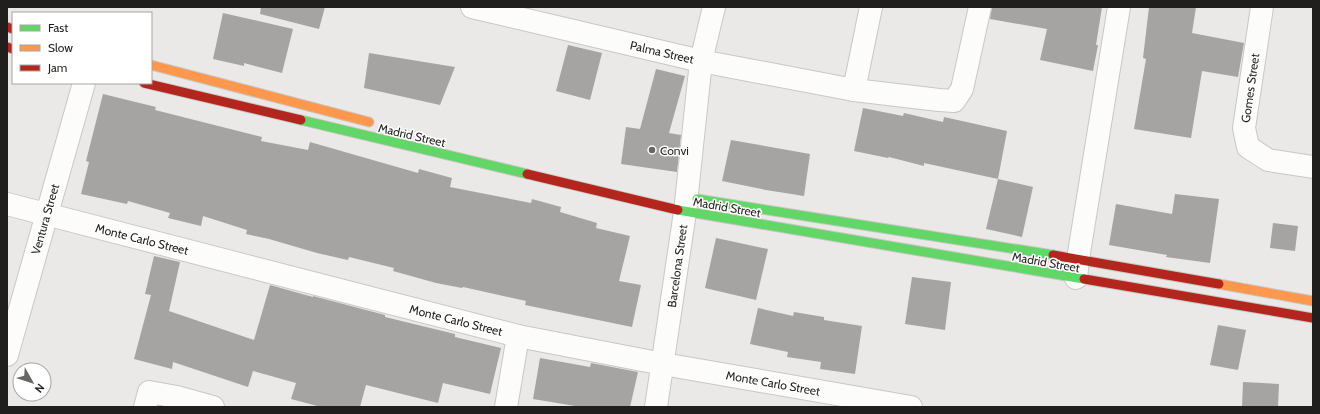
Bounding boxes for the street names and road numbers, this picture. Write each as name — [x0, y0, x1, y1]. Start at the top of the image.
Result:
street label: Palma Street — [629, 37, 695, 67]
street label: Gomes Street — [1238, 52, 1262, 124]
street label: Madrid Street — [377, 120, 447, 150]
street label: Ventura Street — [28, 182, 62, 256]
street label: Madrid Street — [692, 194, 762, 220]
street label: Monte Carlo Street — [94, 220, 190, 258]
street label: Barcelona Street — [664, 224, 690, 308]
street label: Madrid Street — [1011, 249, 1081, 275]
street label: Monte Carlo Street — [408, 301, 504, 339]
street label: Monte Carlo Street — [725, 367, 821, 399]

